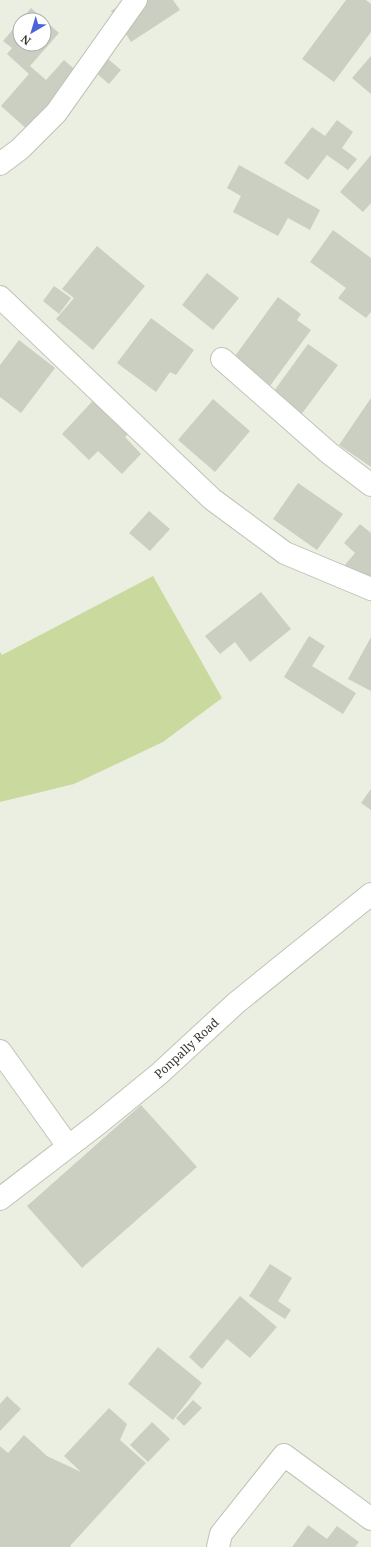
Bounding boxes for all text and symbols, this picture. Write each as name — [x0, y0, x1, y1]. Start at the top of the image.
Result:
north arrow — [12, 12, 52, 52]
text: N — [17, 31, 34, 49]
street label: Ponpally Road — [150, 1013, 223, 1082]

